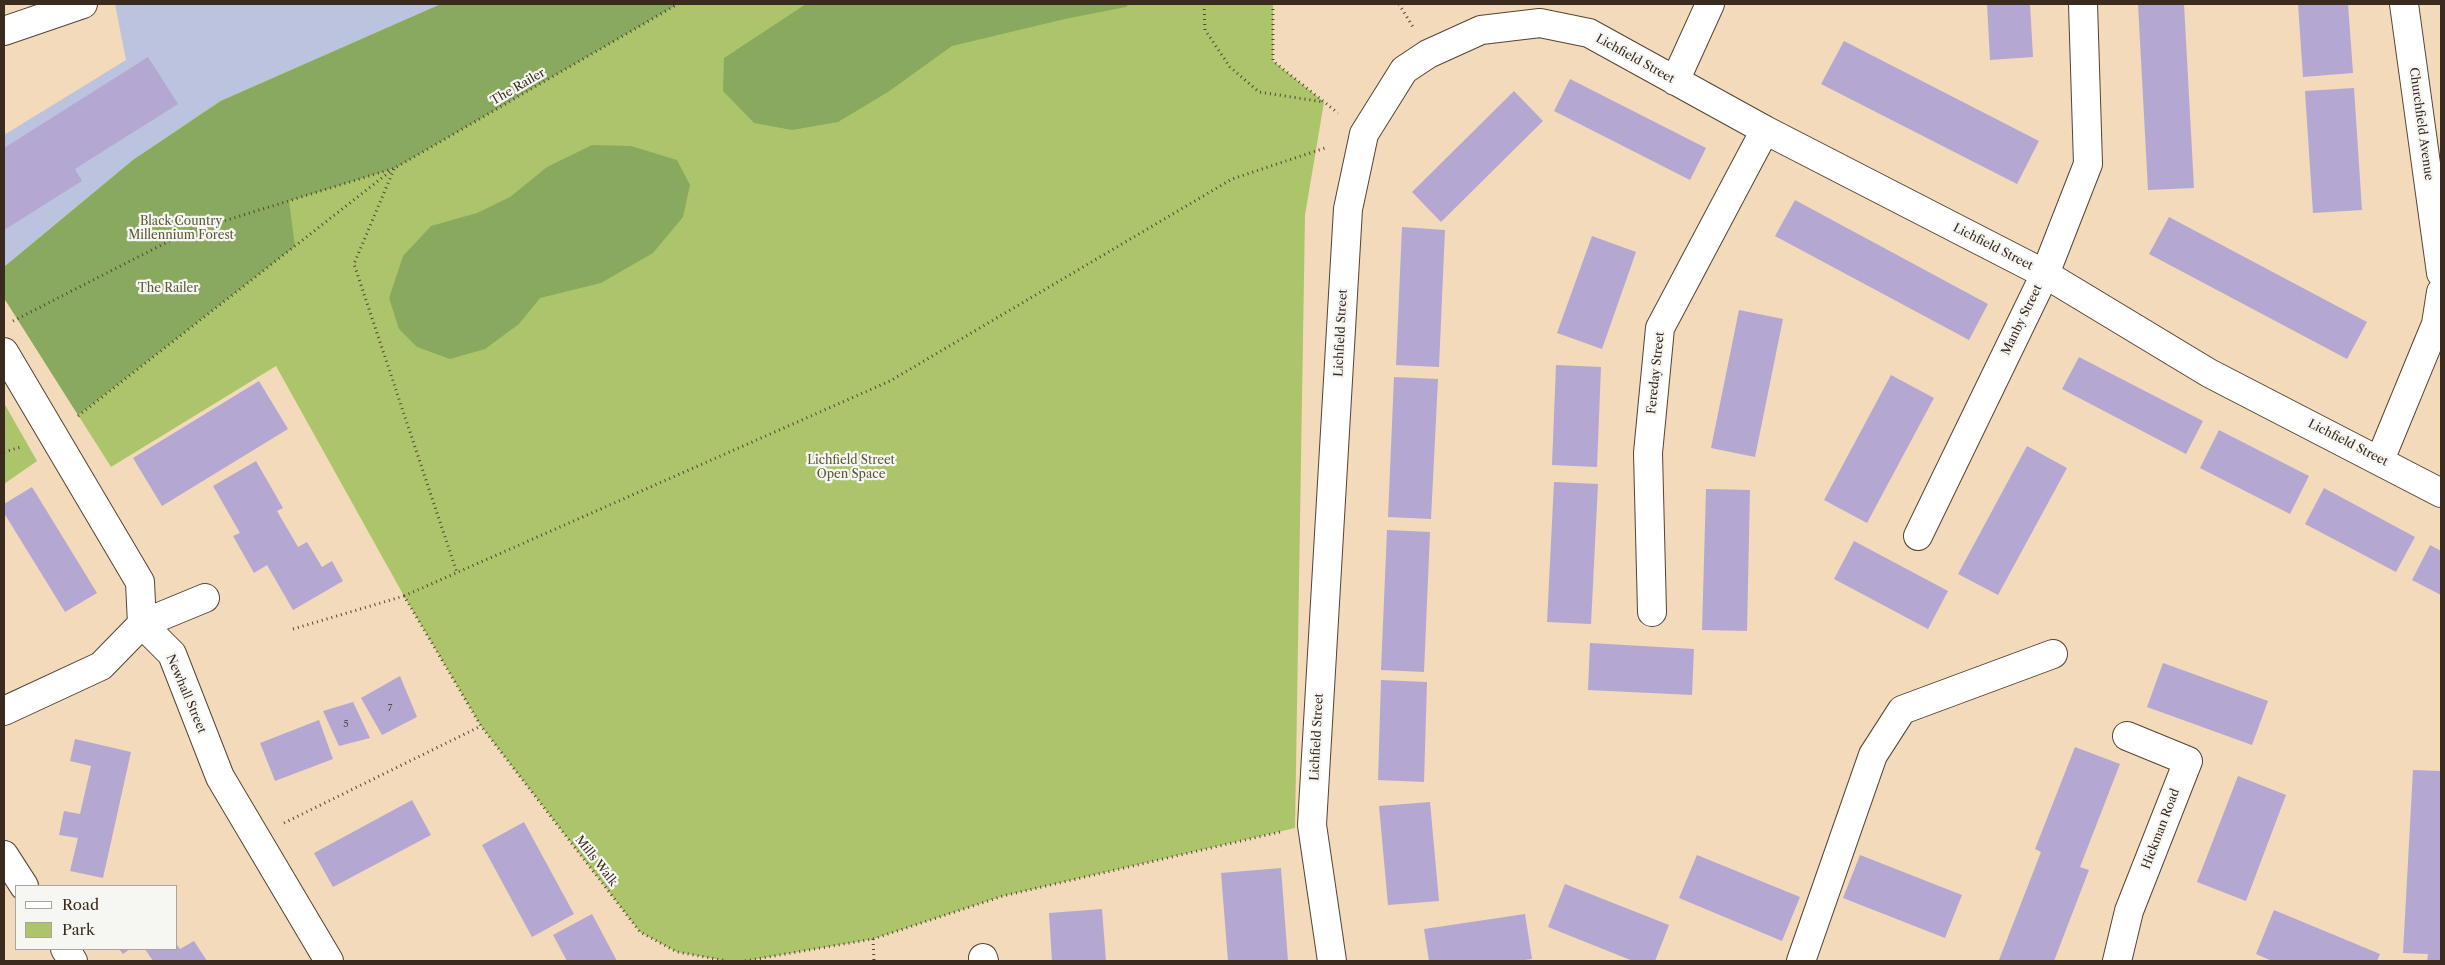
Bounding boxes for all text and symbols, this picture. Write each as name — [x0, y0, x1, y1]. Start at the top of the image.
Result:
street label: Lichfield Street — [1593, 31, 1677, 87]
street label: The Railer — [488, 66, 548, 108]
street label: Churchfield Avenue — [2406, 67, 2436, 181]
park label: Black Country Millennium Forest — [128, 215, 234, 243]
street label: Lichfield Street — [1951, 221, 2035, 273]
park label: The Railer — [138, 282, 198, 296]
street label: Manby Street — [1999, 282, 2045, 358]
street label: Lichfield Street — [1332, 289, 1350, 377]
street label: Fereday Street — [1645, 331, 1667, 415]
street label: Lichfield Street — [2306, 417, 2390, 469]
park label: Lichfield Street Open Space — [807, 454, 895, 482]
street label: Newhall Street — [163, 652, 209, 736]
street label: Lichfield Street — [1308, 693, 1326, 781]
house number: 7 — [388, 702, 392, 714]
house number: 5 — [343, 718, 349, 730]
street label: Hickman Road — [2139, 787, 2183, 871]
street label: Mills Walk — [572, 833, 620, 889]
legend — [15, 885, 178, 950]
text: Road — [62, 895, 99, 914]
text: Park — [62, 920, 95, 939]

